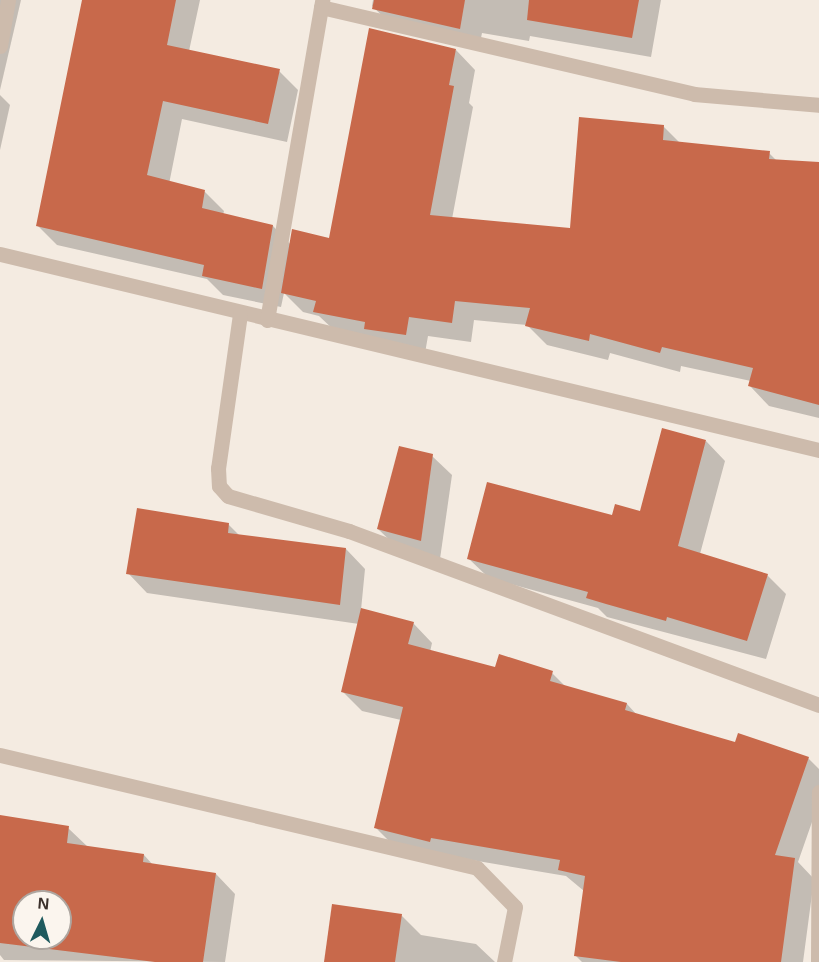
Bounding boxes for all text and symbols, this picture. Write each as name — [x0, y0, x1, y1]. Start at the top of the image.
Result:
north arrow — [12, 890, 72, 950]
text: N — [37, 895, 50, 913]

